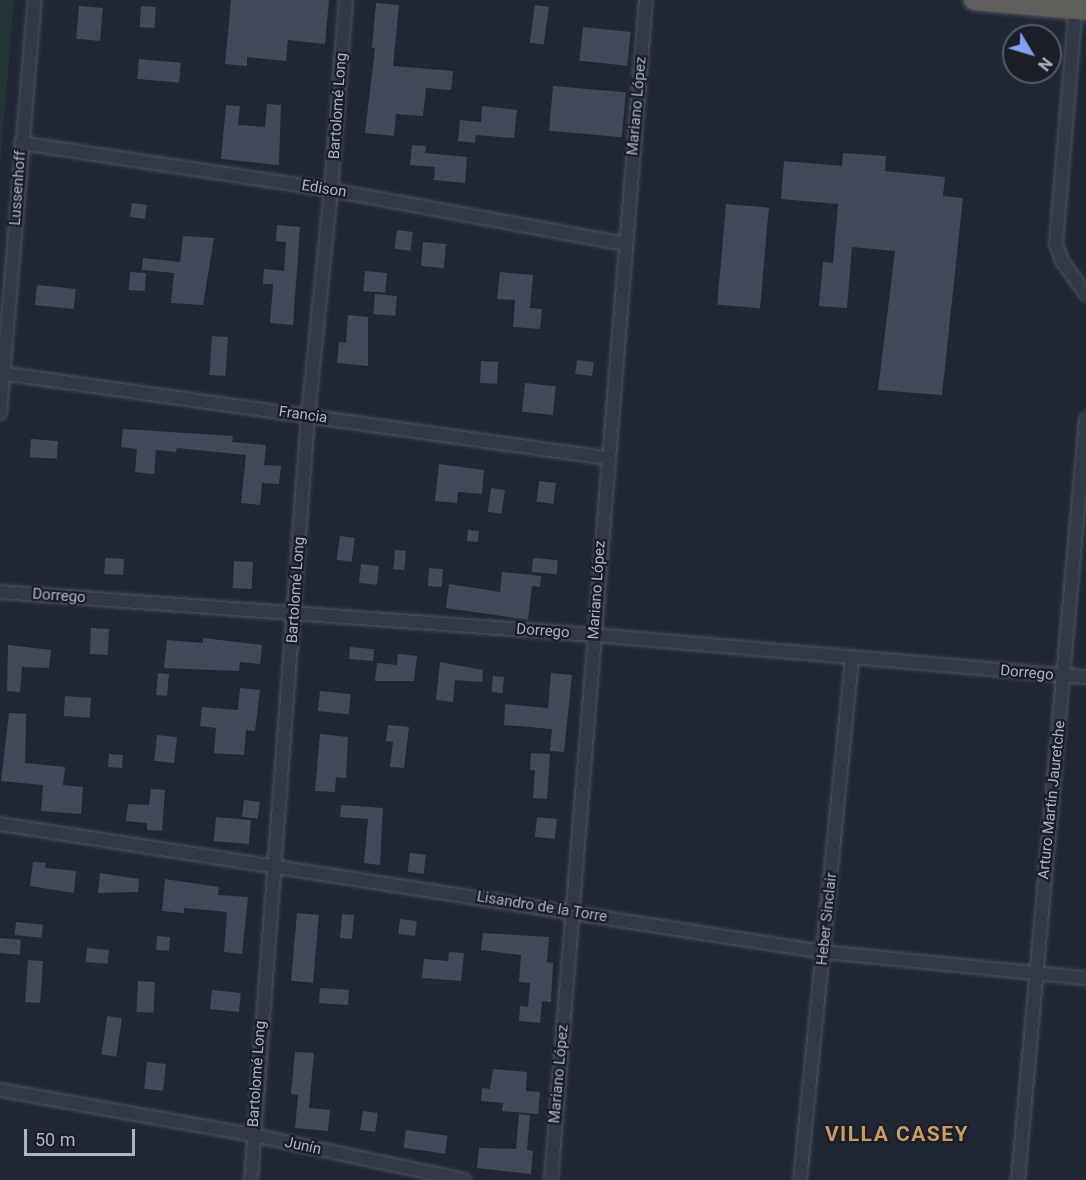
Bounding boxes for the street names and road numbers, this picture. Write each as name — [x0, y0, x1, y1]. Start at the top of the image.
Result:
street label: Bartolomé Long — [325, 52, 351, 160]
street label: Mariano López — [624, 56, 650, 156]
street label: Lussenhoff — [6, 150, 30, 226]
street label: Edison — [300, 177, 348, 201]
street label: Francia — [277, 403, 329, 427]
street label: Bartolomé Long — [283, 536, 309, 644]
street label: Mariano López — [585, 540, 609, 640]
street label: Dorrego — [32, 585, 86, 607]
street label: Dorrego — [516, 620, 570, 642]
street label: Dorrego — [1000, 662, 1054, 684]
street label: Arturo Martín Jauretche — [1035, 720, 1069, 880]
street label: Heber Sinclair — [813, 872, 841, 966]
street label: Lisandro de la Torre — [475, 888, 609, 926]
street label: Bartolomé Long — [244, 1020, 270, 1128]
street label: Mariano López — [546, 1024, 572, 1124]
street label: Junín — [283, 1133, 323, 1159]

